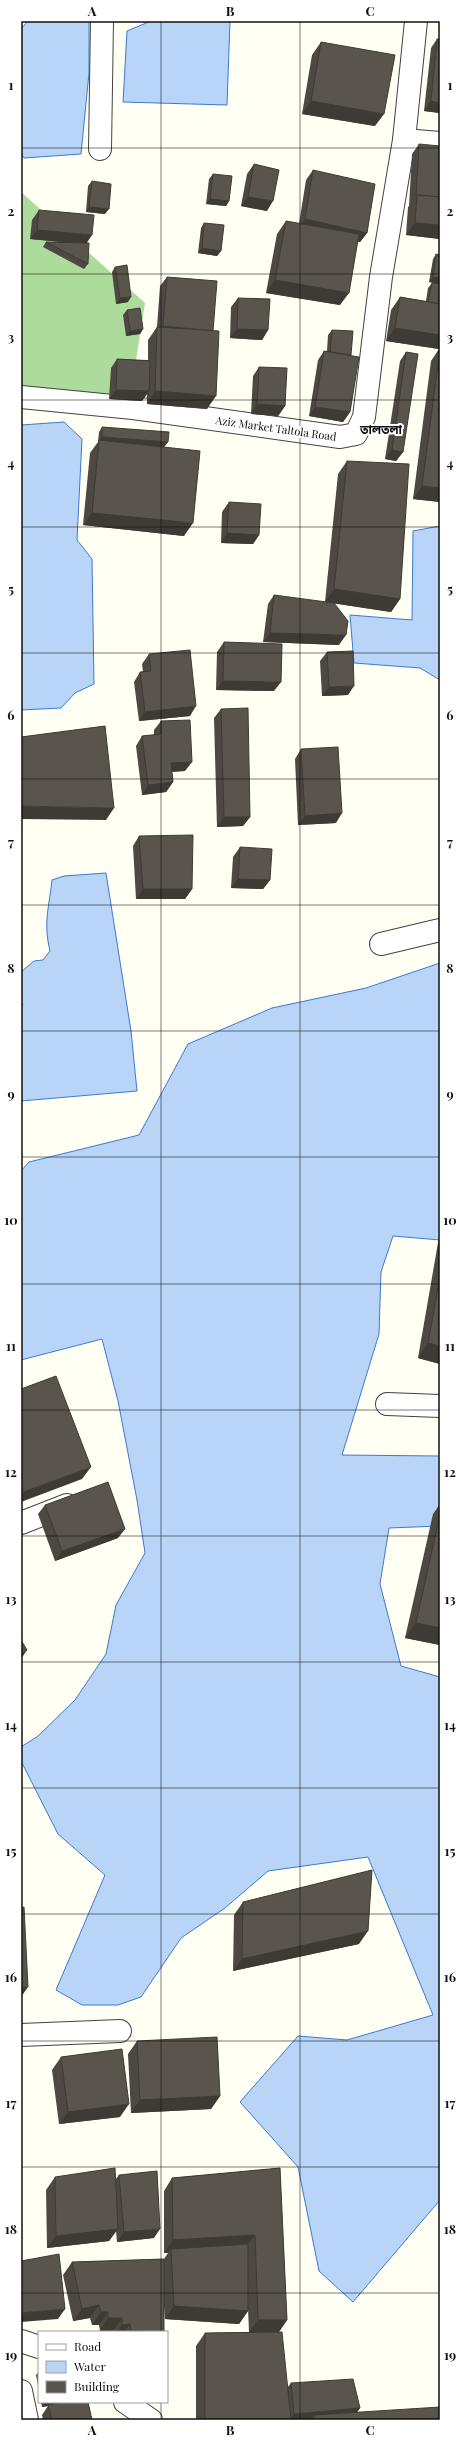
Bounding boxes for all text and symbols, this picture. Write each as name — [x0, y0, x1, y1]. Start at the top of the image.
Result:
text: A — [87, 2, 97, 19]
text: B — [226, 2, 235, 19]
text: C — [365, 2, 375, 19]
text: 1 — [9, 76, 14, 93]
text: 1 — [448, 76, 453, 93]
text: 2 — [8, 202, 15, 219]
text: 2 — [447, 202, 454, 219]
text: 3 — [8, 328, 14, 345]
text: 3 — [447, 328, 453, 345]
street label: Aziz Market Taltola Road — [214, 412, 338, 444]
district label: তালতলা — [359, 421, 403, 437]
text: 4 — [8, 454, 15, 471]
text: 4 — [447, 454, 454, 471]
text: 5 — [8, 580, 14, 597]
text: 5 — [447, 580, 453, 597]
text: 6 — [7, 706, 15, 723]
text: 6 — [446, 706, 454, 723]
text: 7 — [8, 833, 14, 850]
text: 7 — [447, 833, 453, 850]
text: 8 — [7, 959, 15, 976]
text: 8 — [446, 959, 454, 976]
text: 9 — [7, 1085, 15, 1102]
text: 9 — [446, 1085, 454, 1102]
text: 10 — [4, 1211, 18, 1228]
text: 10 — [443, 1211, 457, 1228]
text: 11 — [6, 1337, 16, 1354]
text: 11 — [445, 1337, 455, 1354]
text: 12 — [5, 1463, 17, 1480]
text: 12 — [444, 1463, 456, 1480]
text: 13 — [5, 1590, 17, 1607]
text: 13 — [444, 1590, 456, 1607]
text: 14 — [5, 1716, 17, 1733]
text: 14 — [444, 1716, 456, 1733]
text: 15 — [6, 1842, 16, 1859]
text: 15 — [445, 1842, 455, 1859]
text: 16 — [5, 1968, 17, 1985]
text: 16 — [444, 1968, 456, 1985]
text: 17 — [6, 2094, 17, 2111]
text: 17 — [445, 2094, 456, 2111]
text: 18 — [5, 2220, 17, 2237]
text: 18 — [444, 2220, 456, 2237]
legend — [38, 2331, 168, 2403]
text: Road — [74, 2338, 101, 2354]
text: 19 — [5, 2346, 17, 2363]
text: 19 — [444, 2346, 456, 2363]
text: Water — [73, 2358, 107, 2374]
text: Building — [74, 2378, 120, 2394]
text: A — [87, 2421, 97, 2438]
text: B — [226, 2421, 235, 2438]
text: C — [365, 2421, 375, 2438]

